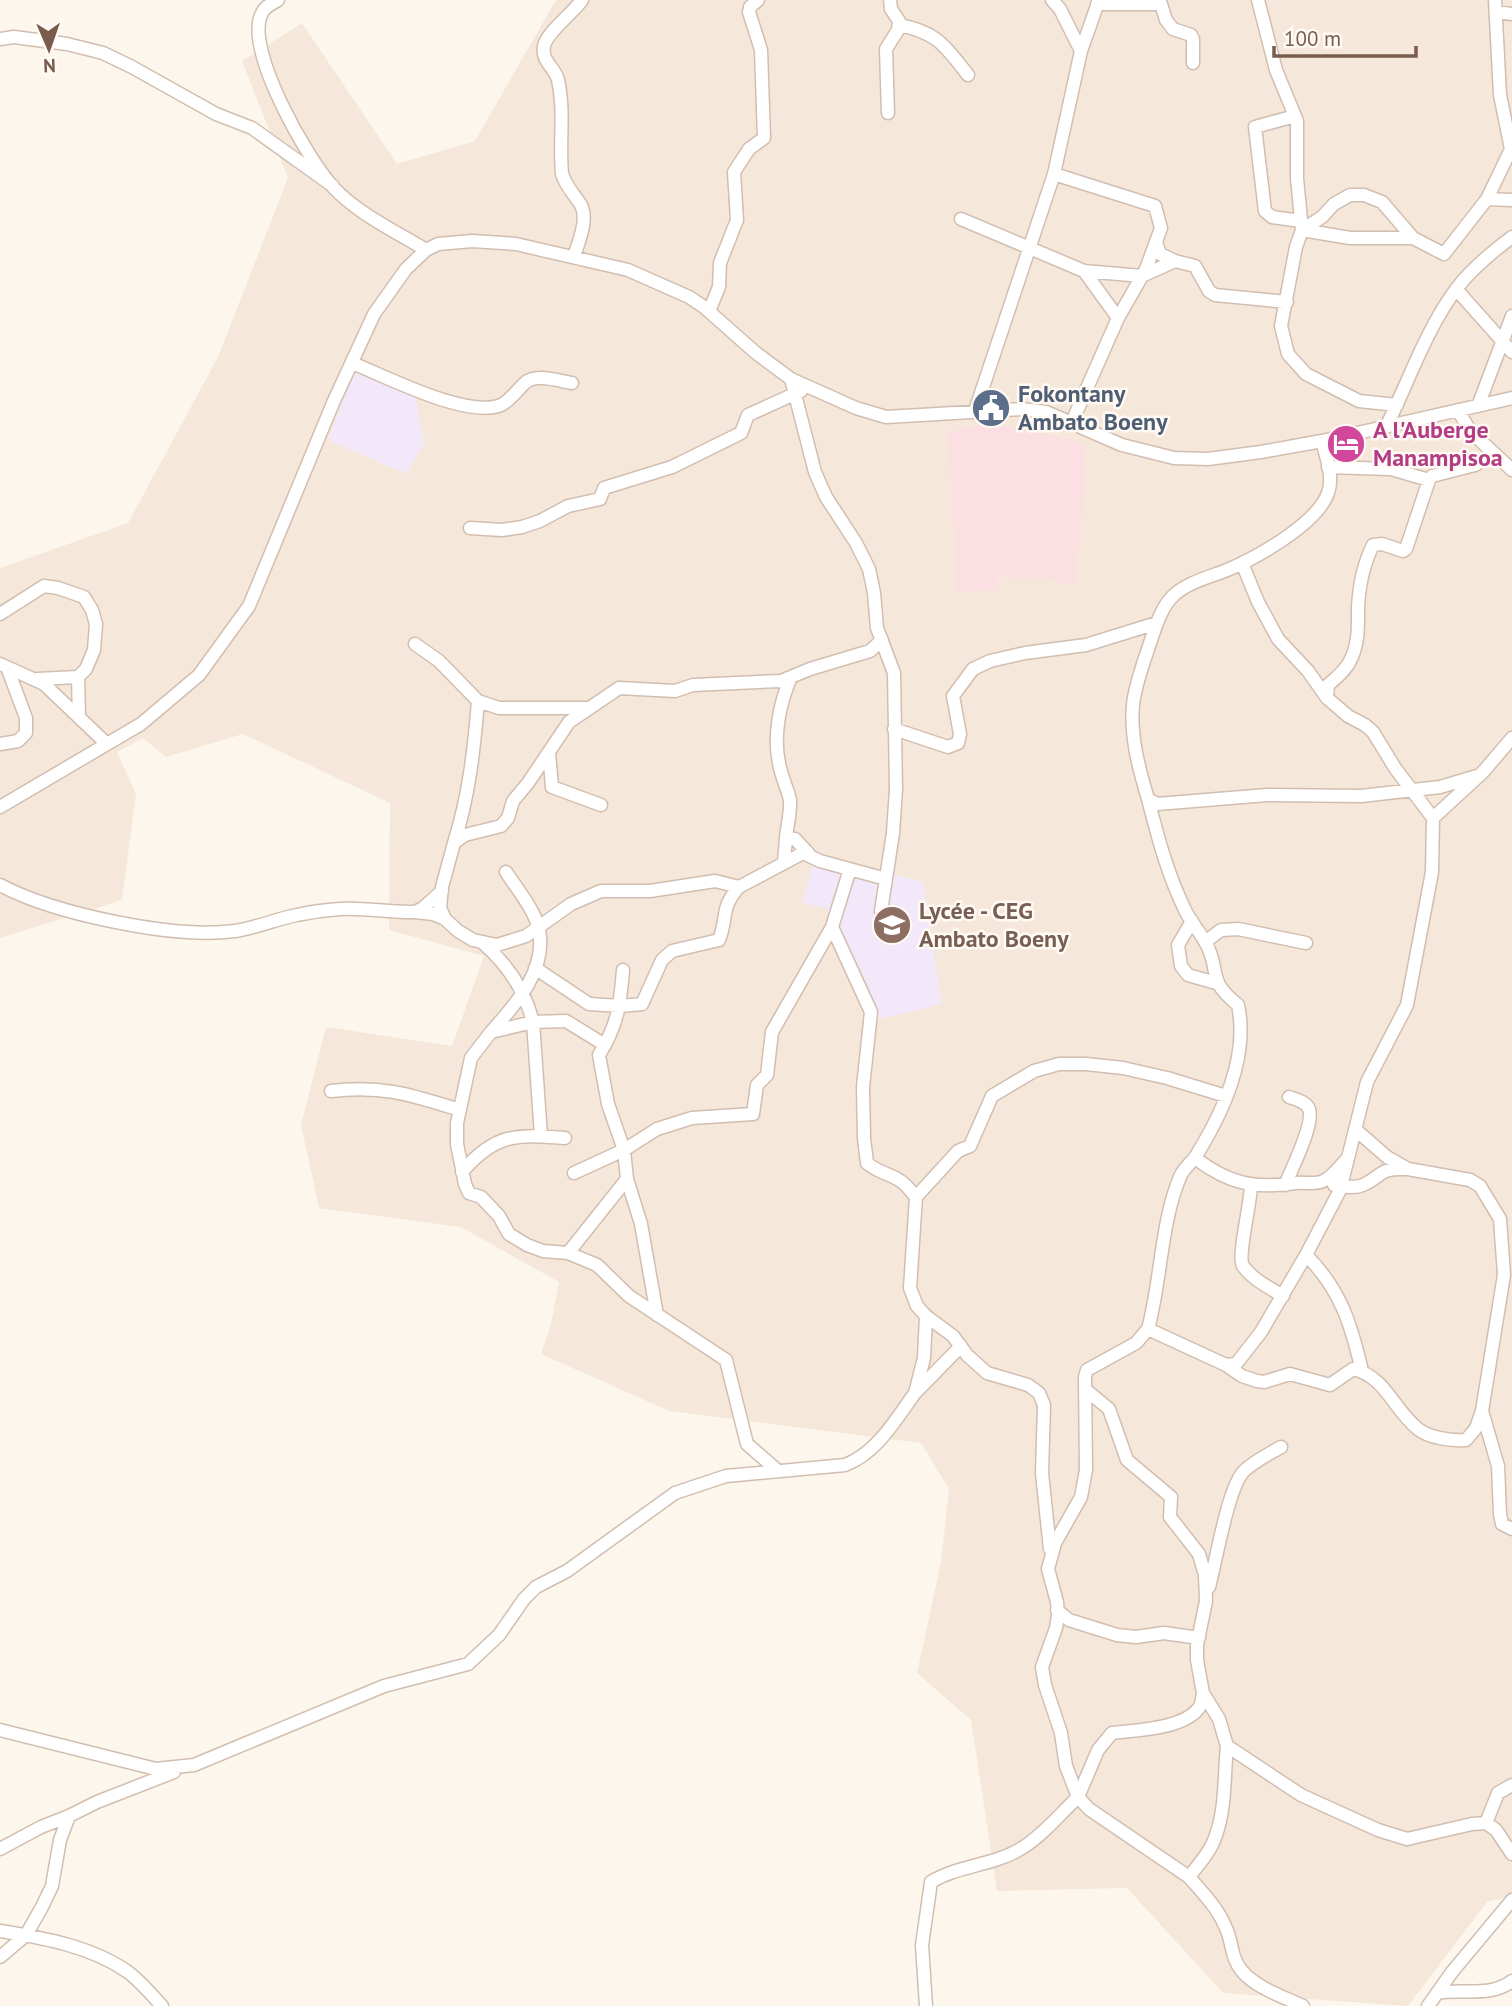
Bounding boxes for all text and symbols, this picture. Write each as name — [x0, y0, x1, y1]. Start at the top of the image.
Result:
north arrow — [14, 14, 84, 84]
scale bar — [1274, 14, 1416, 58]
text: 100 m — [1284, 25, 1341, 52]
text: N — [43, 54, 56, 78]
place label: Fokontany Ambato Boeny — [1018, 378, 1168, 437]
public building icon: Fokontany Ambato Boeny — [970, 387, 1012, 429]
place label: A l'Auberge Manampisoa — [1373, 414, 1503, 473]
hotel icon: A l'Auberge Manampisoa — [1325, 423, 1367, 465]
place label: Lycée - CEG Ambato Boeny — [919, 895, 1069, 954]
school or university icon: Lycée - CEG Ambato Boeny — [871, 904, 913, 946]

